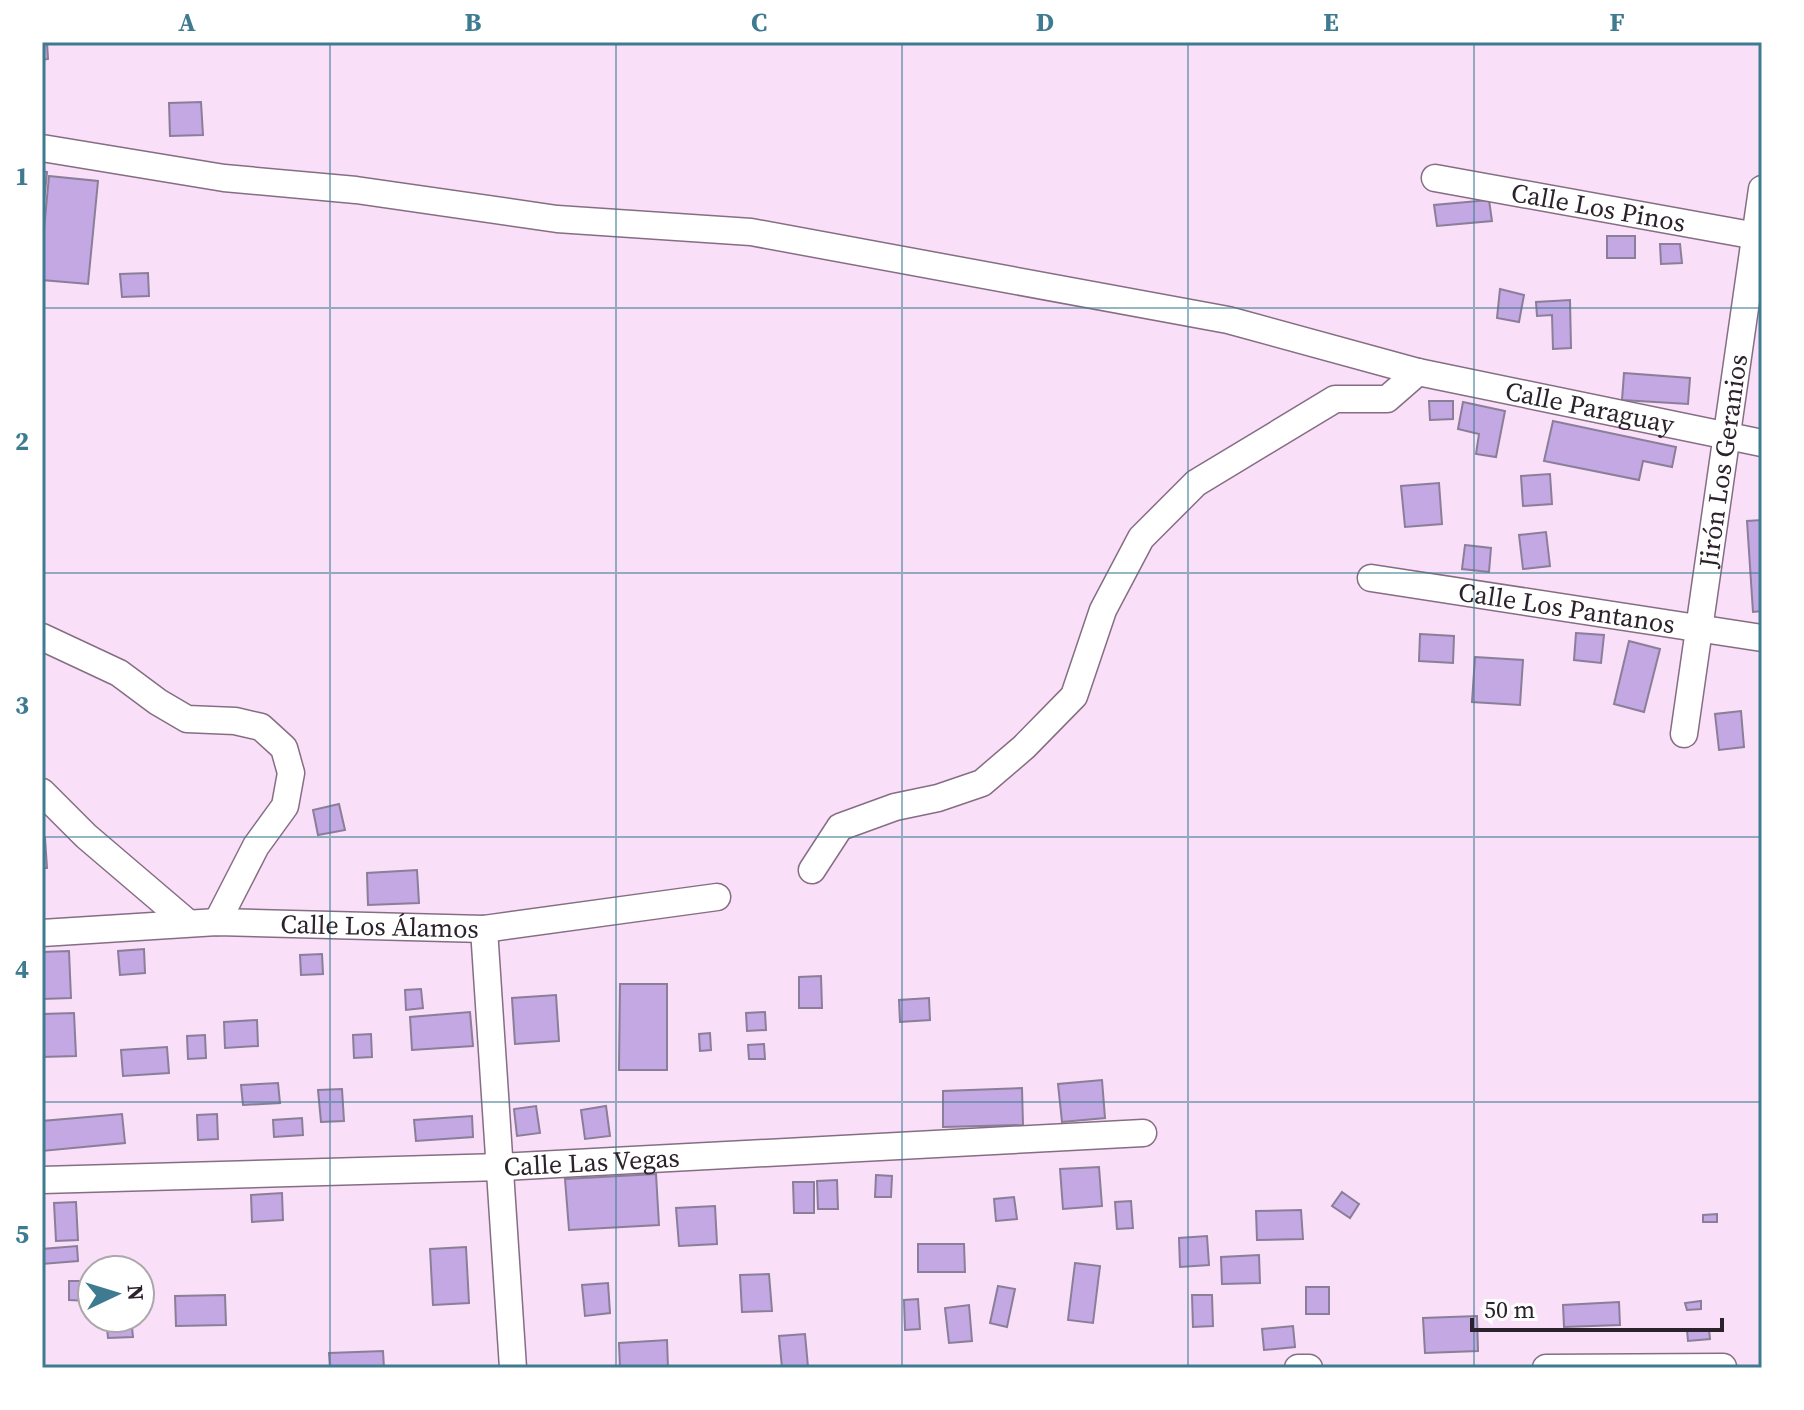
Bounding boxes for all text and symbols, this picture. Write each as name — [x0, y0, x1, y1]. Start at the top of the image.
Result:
text: A — [178, 4, 196, 40]
text: B — [465, 4, 482, 40]
text: C — [751, 4, 767, 40]
text: D — [1036, 4, 1054, 40]
text: E — [1323, 4, 1339, 40]
text: F — [1609, 4, 1625, 40]
text: 1 — [15, 158, 29, 194]
street label: Calle Los Pinos — [1508, 174, 1688, 241]
street label: Jirón Los Geranios — [1690, 352, 1756, 571]
street label: Calle Paraguay — [1502, 372, 1678, 443]
text: 2 — [15, 423, 29, 459]
street label: Calle Los Pantanos — [1456, 574, 1677, 642]
text: 3 — [15, 687, 29, 723]
street label: Calle Los Álamos — [280, 906, 479, 947]
text: 4 — [15, 951, 29, 987]
street label: Calle Las Vegas — [503, 1140, 681, 1185]
text: 5 — [15, 1216, 29, 1252]
north arrow — [76, 1254, 156, 1334]
scale bar — [1472, 1282, 1722, 1332]
text: N — [120, 1284, 151, 1302]
text: 50 m — [1484, 1293, 1535, 1326]

